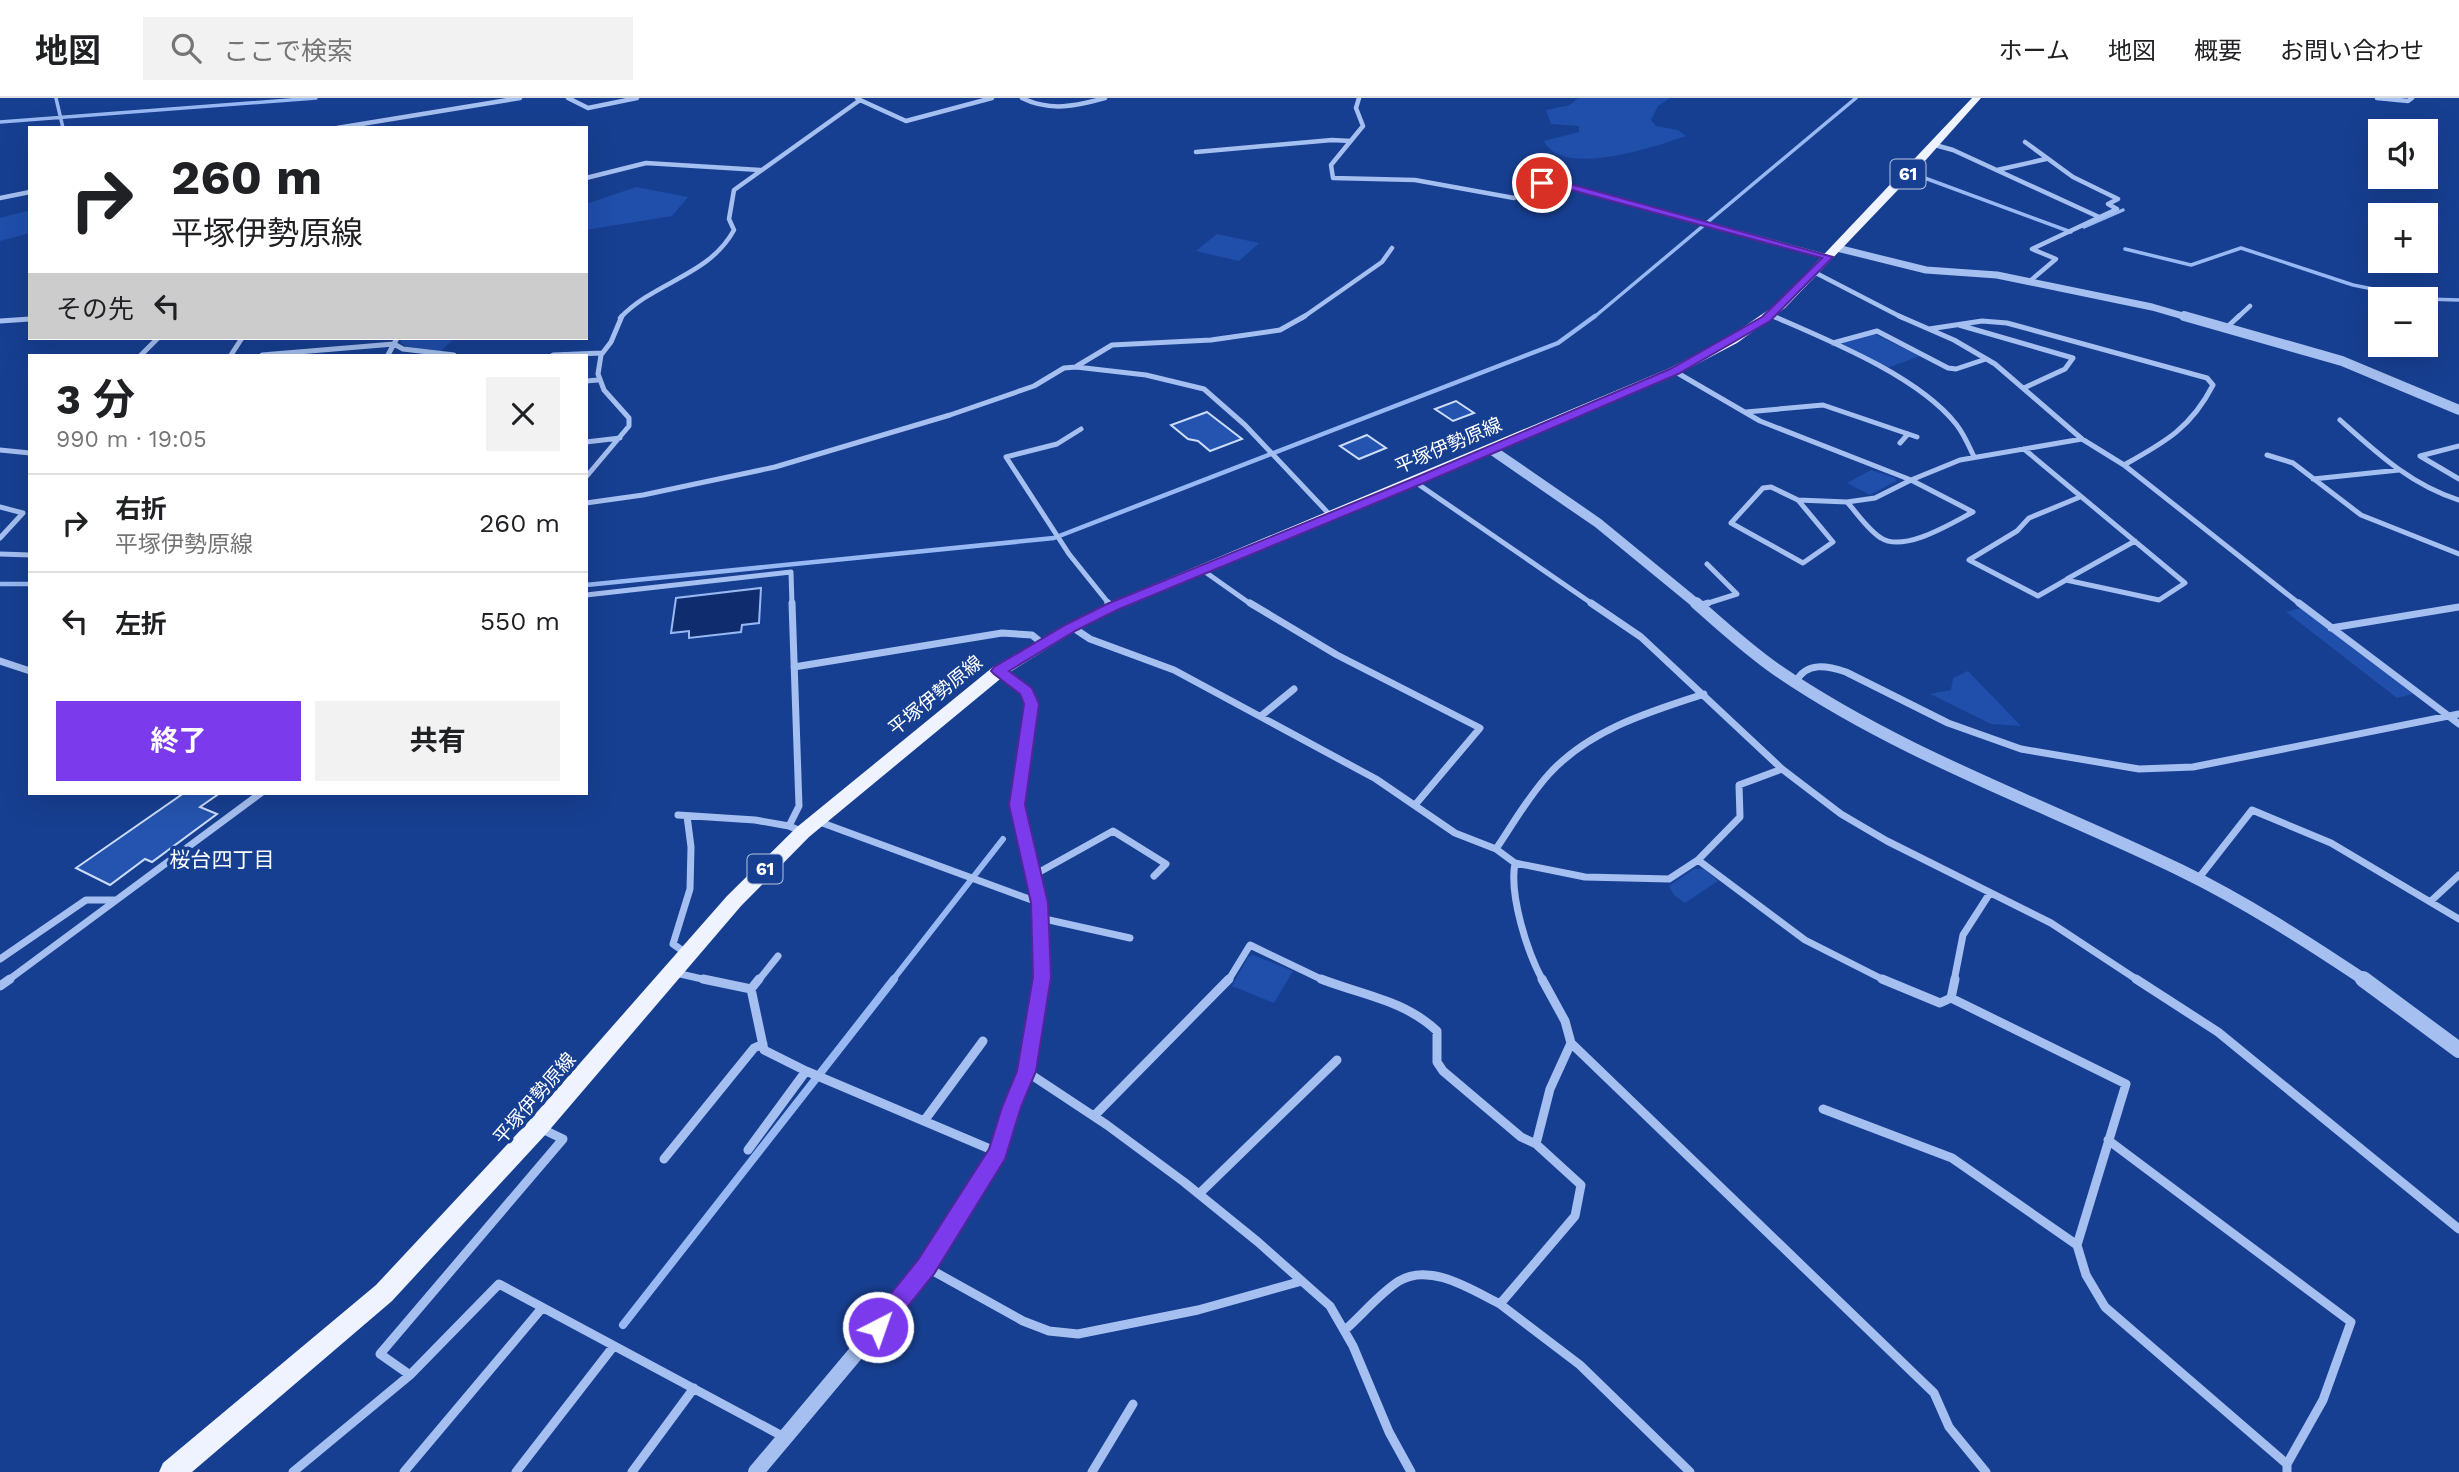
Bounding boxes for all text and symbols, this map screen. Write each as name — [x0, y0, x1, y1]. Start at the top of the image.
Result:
search box — [143, 17, 633, 80]
icon: search — [167, 29, 205, 67]
text: 地図 — [35, 31, 101, 70]
text: ここで検索 — [223, 36, 353, 66]
text: ホーム — [1999, 37, 2070, 65]
text: 地図 — [2108, 37, 2156, 65]
text: 概要 — [2194, 37, 2242, 65]
text: お問い合わせ — [2280, 37, 2424, 65]
map controls — [2368, 119, 2438, 357]
button: sound — [2368, 119, 2438, 189]
text: 260 m — [171, 148, 322, 206]
pin — [1512, 153, 1572, 213]
icon: right — [56, 154, 147, 245]
road number: 61 — [1890, 160, 1926, 188]
icon: arrive — [1523, 164, 1561, 202]
button: + — [2368, 203, 2438, 273]
text: 平塚伊勢原線 — [171, 214, 363, 252]
icon: left — [148, 287, 186, 325]
button: − — [2368, 287, 2438, 357]
text: その先 — [56, 294, 134, 324]
text: 3 分 — [56, 375, 135, 424]
button: close — [486, 377, 560, 451]
street label: 平塚伊勢原線 — [1391, 413, 1505, 478]
text: 990 m · 19:05 — [56, 426, 207, 453]
text: 右折 — [115, 494, 167, 524]
icon: right — [56, 504, 94, 542]
text: 260 m — [479, 508, 560, 538]
text: 平塚伊勢原線 — [115, 531, 253, 558]
icon: left — [56, 602, 94, 640]
text: 550 m — [480, 606, 560, 636]
text: 左折 — [115, 609, 167, 639]
street label: 平塚伊勢原線 — [884, 651, 987, 740]
button: 終了 — [56, 701, 301, 781]
button: 共有 — [315, 701, 560, 781]
district label: 桜台四丁目 — [170, 847, 275, 872]
road number: 61 — [748, 854, 782, 884]
street label: 平塚伊勢原線 — [488, 1048, 580, 1149]
position arrow — [841, 1290, 915, 1364]

